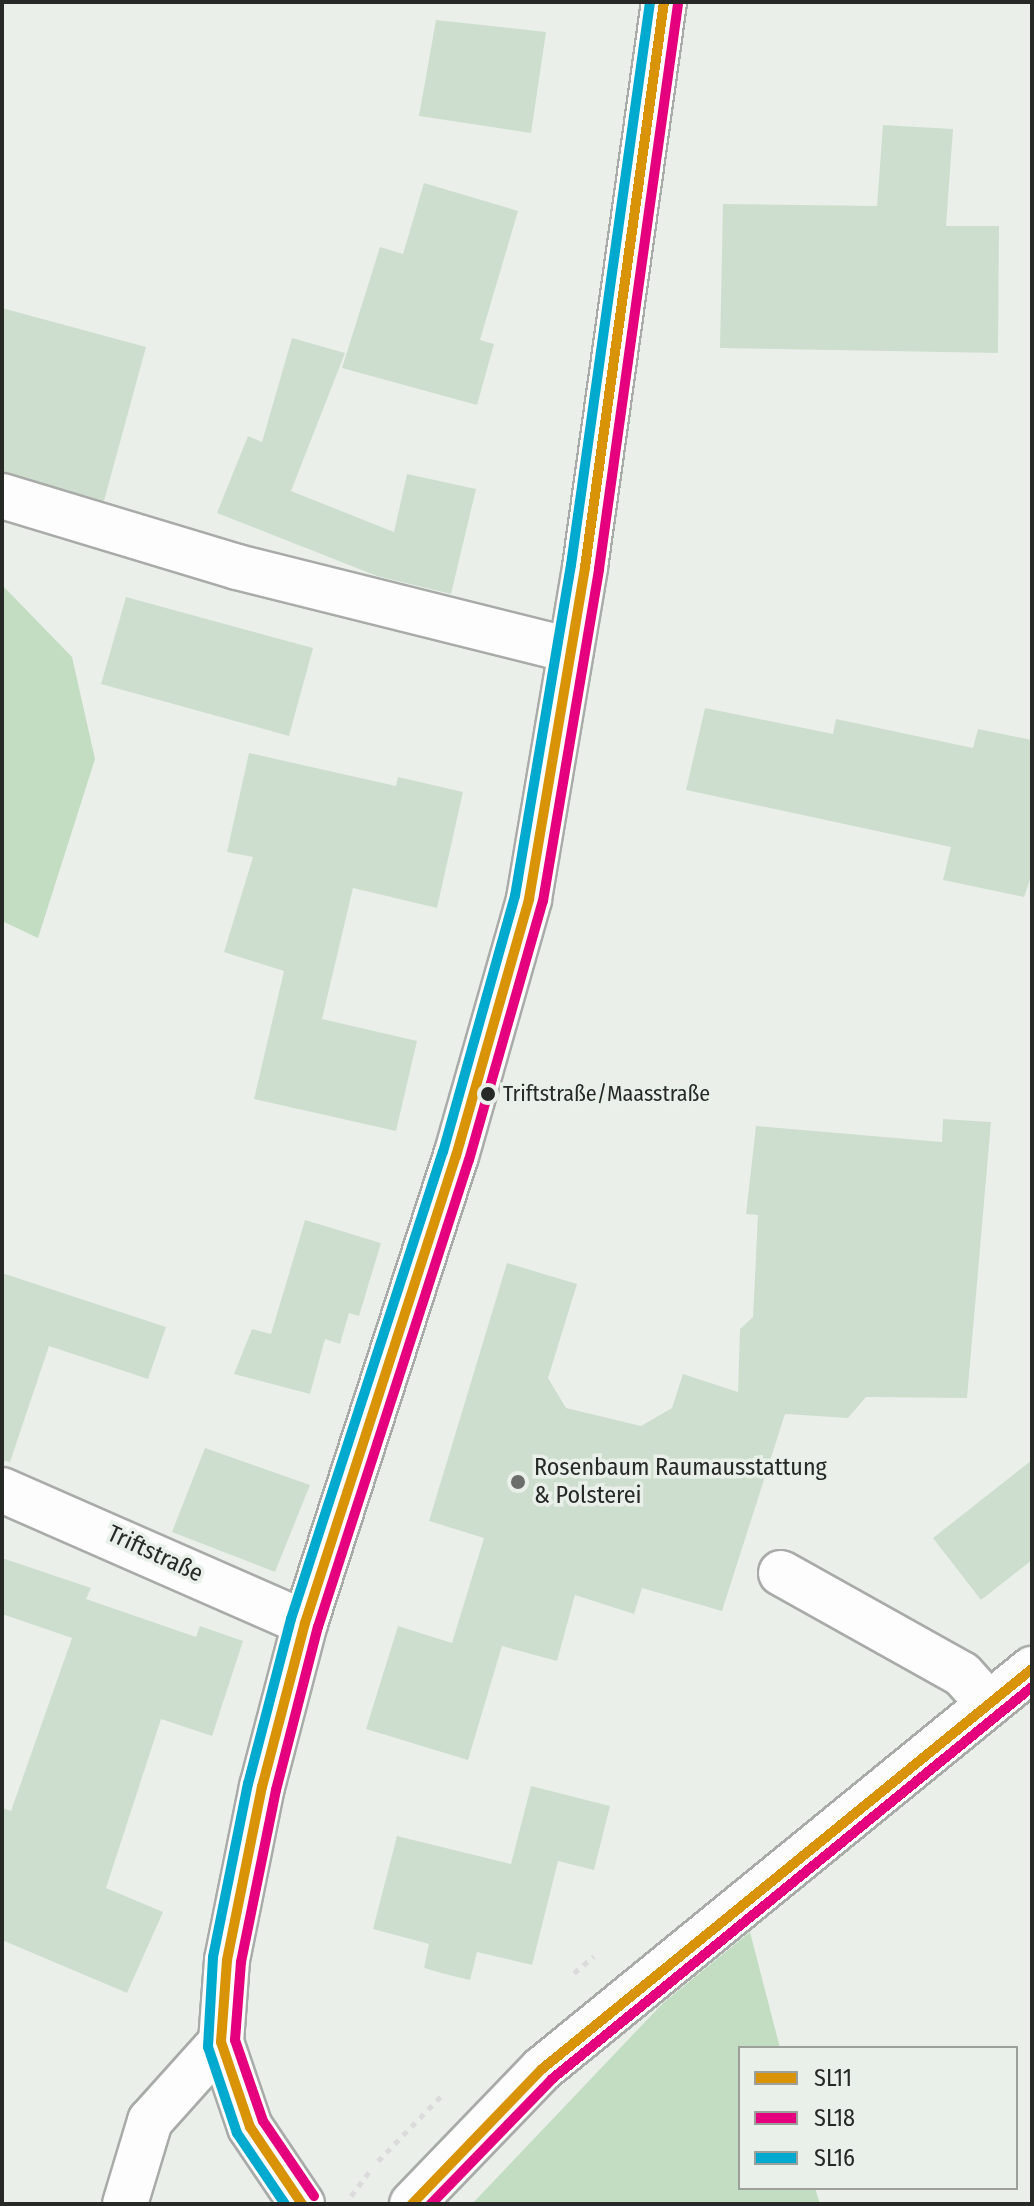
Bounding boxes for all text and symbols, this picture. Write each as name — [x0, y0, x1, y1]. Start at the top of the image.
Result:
place label: Triftstraße/Maasstraße — [503, 1081, 710, 1107]
marker: Triftstraße/Maasstraße — [480, 1086, 496, 1102]
place label: Rosenbaum Raumausstattung & Polsterei — [534, 1454, 827, 1510]
marker: Rosenbaum Raumausstattung & Polsterei — [509, 1473, 527, 1491]
street label: Triftstraße — [103, 1519, 207, 1589]
legend — [738, 2046, 1018, 2190]
text: SL11 — [814, 2064, 852, 2092]
text: SL18 — [814, 2104, 855, 2132]
text: SL16 — [814, 2144, 855, 2172]

